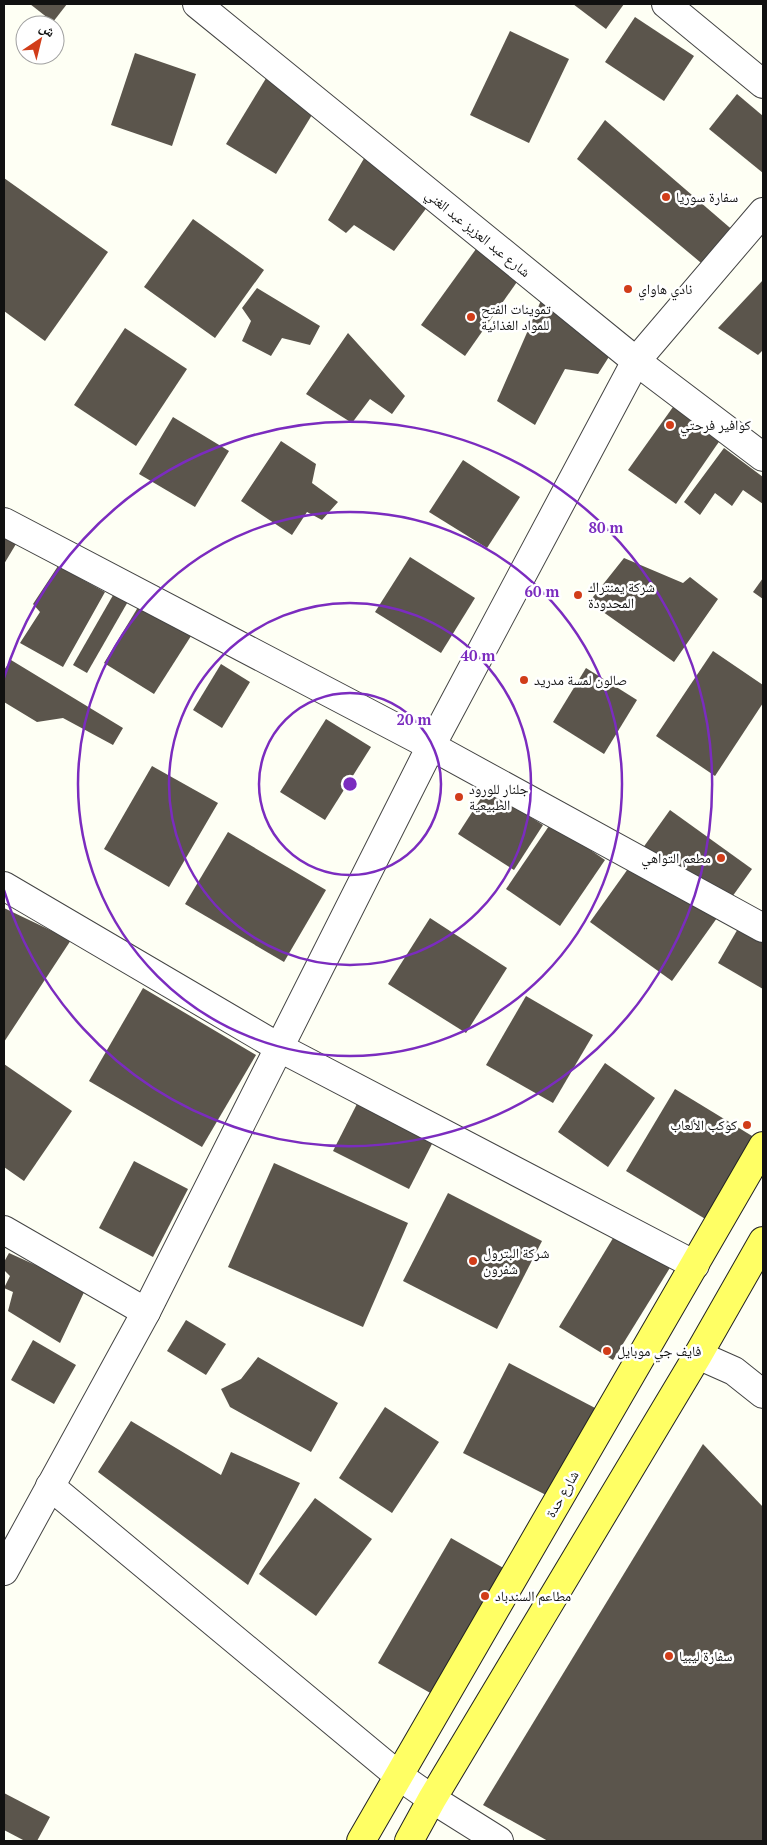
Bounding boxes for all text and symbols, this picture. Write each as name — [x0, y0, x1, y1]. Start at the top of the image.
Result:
north arrow — [15, 15, 65, 65]
text: ش — [36, 17, 59, 41]
street label: شارع عبد العزيز عبد الغني — [420, 184, 535, 283]
place label: سفارة سوريا — [676, 187, 738, 206]
marker: سفارة سوريا — [660, 191, 672, 203]
place label: نادي هاواي — [638, 279, 693, 301]
marker: نادي هاواي — [622, 283, 634, 295]
place label: تموينات الفتح للمواد الغذائية — [481, 299, 551, 334]
marker: تموينات الفتح للمواد الغذائية — [465, 311, 477, 323]
place label: كوافير فرحتي — [680, 415, 751, 437]
marker: كوافير فرحتي — [664, 419, 676, 431]
text: 80 m — [589, 517, 624, 537]
place label: شركة يمنتراك المحدودة — [588, 577, 655, 612]
text: 60 m — [525, 581, 560, 601]
marker: شركة يمنتراك المحدودة — [572, 589, 584, 601]
text: 40 m — [461, 645, 496, 665]
place label: صالون لمسة مدريد — [534, 670, 627, 689]
marker: صالون لمسة مدريد — [518, 674, 530, 686]
text: 20 m — [397, 709, 432, 729]
centre of rings — [341, 775, 359, 793]
place label: جلنار للورود الطبيعية — [469, 779, 529, 814]
marker: جلنار للورود الطبيعية — [453, 791, 465, 803]
place label: مطعم التواهي — [641, 848, 711, 870]
marker: مطعم التواهي — [715, 852, 727, 864]
place label: كوكب الألعاب — [670, 1115, 737, 1134]
marker: كوكب الألعاب — [741, 1119, 753, 1131]
place label: شركة البترول شفرون — [483, 1243, 549, 1278]
marker: شركة البترول شفرون — [467, 1255, 479, 1267]
place label: فايف جي موبايل — [617, 1341, 702, 1363]
marker: فايف جي موبايل — [601, 1345, 613, 1357]
street label: شارع حدة — [541, 1467, 583, 1521]
place label: مطاعم السندباد — [495, 1586, 571, 1606]
marker: مطاعم السندباد — [479, 1590, 491, 1602]
place label: سفارة ليبيا — [679, 1646, 732, 1665]
marker: سفارة ليبيا — [663, 1650, 675, 1662]

